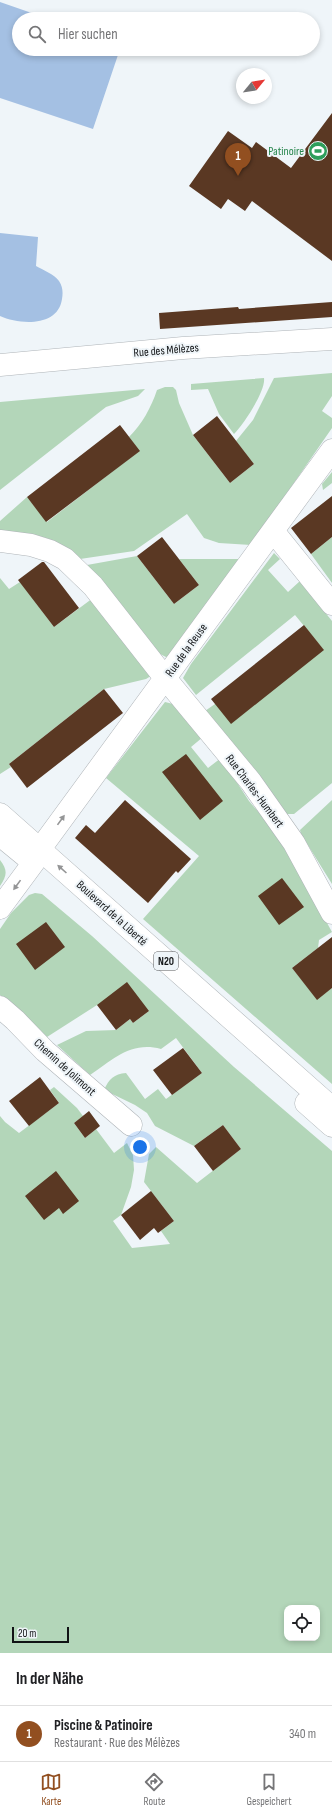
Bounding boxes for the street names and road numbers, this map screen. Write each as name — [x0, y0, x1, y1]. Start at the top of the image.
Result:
street label: Rue des Mélèzes — [133, 340, 199, 361]
street label: Rue de la Reuse — [162, 621, 211, 680]
street label: Rue Charles-Humbert — [222, 752, 287, 831]
street label: Boulevard de la Liberté — [73, 878, 150, 949]
road number: N20 — [154, 952, 178, 970]
street label: Chemin de Jolimont — [31, 1036, 99, 1099]

